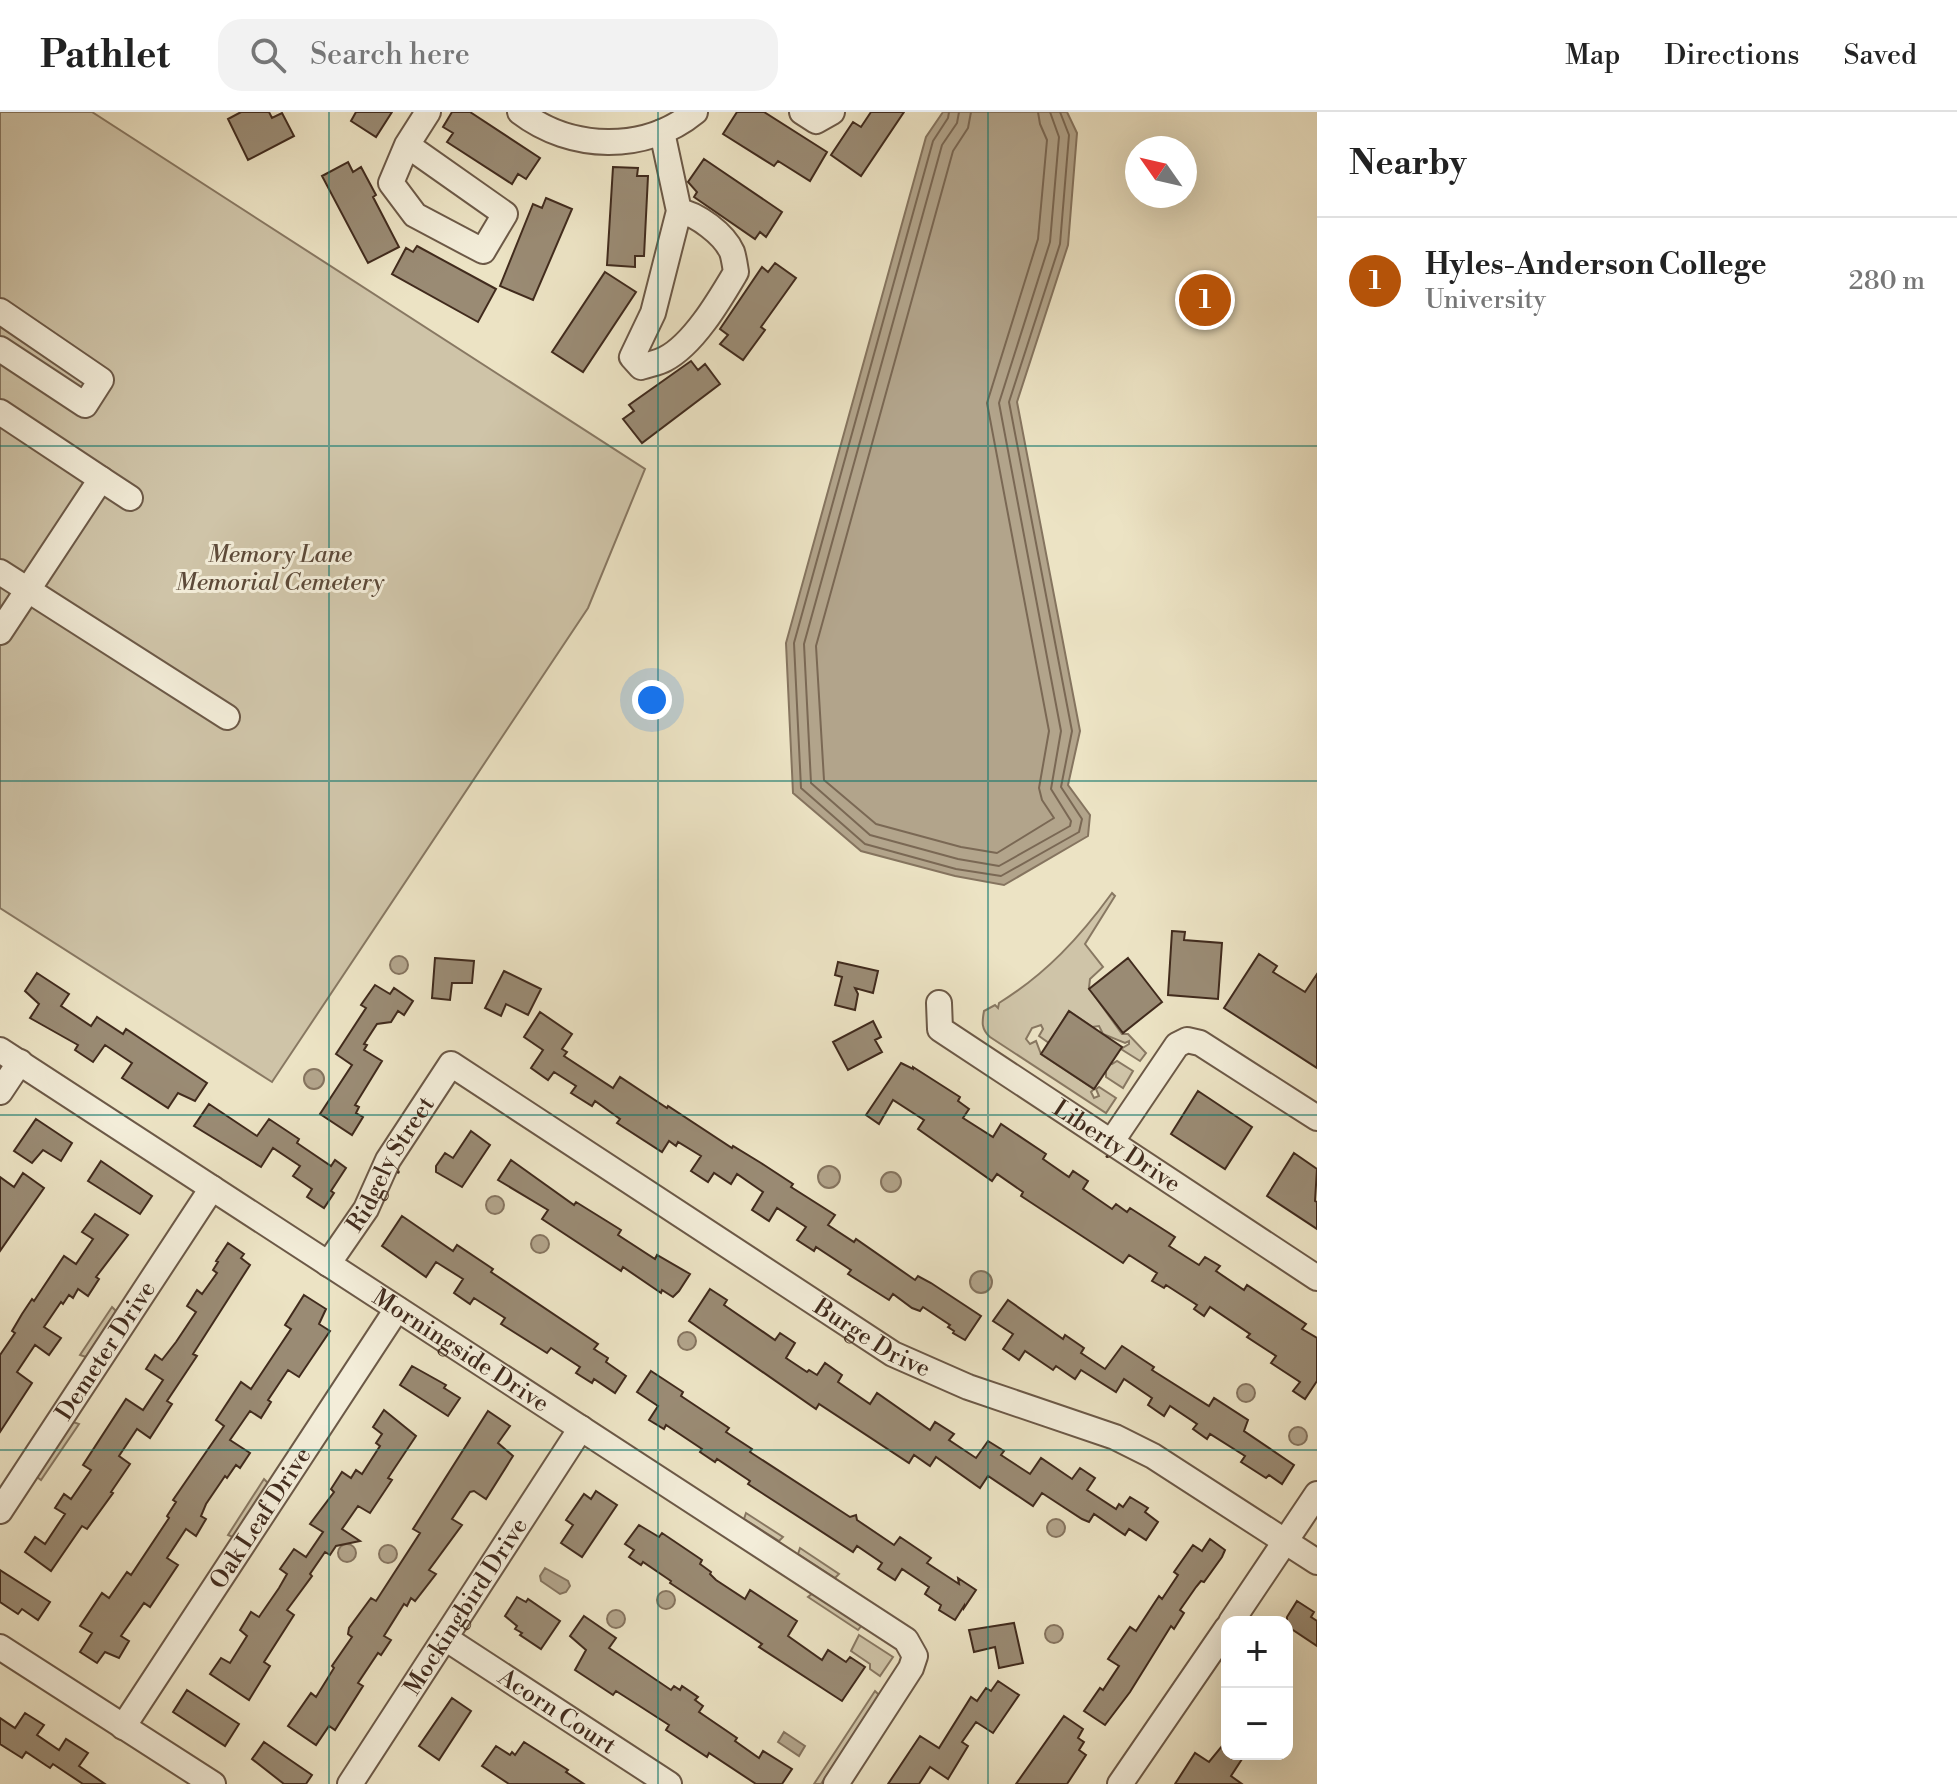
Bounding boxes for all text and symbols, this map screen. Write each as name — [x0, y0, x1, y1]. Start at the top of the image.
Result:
search box — [218, 19, 778, 91]
text: Pathlet — [40, 32, 170, 79]
icon: search — [246, 33, 290, 77]
text: Search here — [310, 36, 470, 74]
text: Map — [1565, 38, 1620, 73]
text: Directions — [1664, 38, 1799, 73]
text: Saved — [1843, 38, 1917, 73]
north arrow — [1125, 136, 1197, 208]
text: Nearby — [1349, 143, 1467, 185]
text: Hyles-Anderson College — [1425, 246, 1767, 284]
text: 1 — [1369, 265, 1381, 297]
text: 280 m — [1849, 265, 1925, 297]
pin: 1 — [1179, 270, 1231, 330]
text: University — [1425, 284, 1546, 316]
park label: Memory Lane Memorial Cemetery — [176, 540, 385, 598]
your location — [632, 680, 672, 720]
street label: Ridgely Street — [341, 1091, 442, 1238]
street label: Liberty Drive — [1047, 1094, 1186, 1200]
street label: Demeter Drive — [50, 1276, 163, 1426]
street label: Morningside Drive — [366, 1283, 554, 1419]
street label: Burge Drive — [807, 1291, 935, 1385]
street label: Oak Leaf Drive — [204, 1442, 318, 1595]
street label: Mockingbird Drive — [398, 1512, 535, 1701]
map controls — [1221, 1616, 1293, 1760]
button: + — [1221, 1616, 1293, 1688]
street label: Acorn Court — [491, 1662, 622, 1762]
button: − — [1221, 1688, 1293, 1760]

